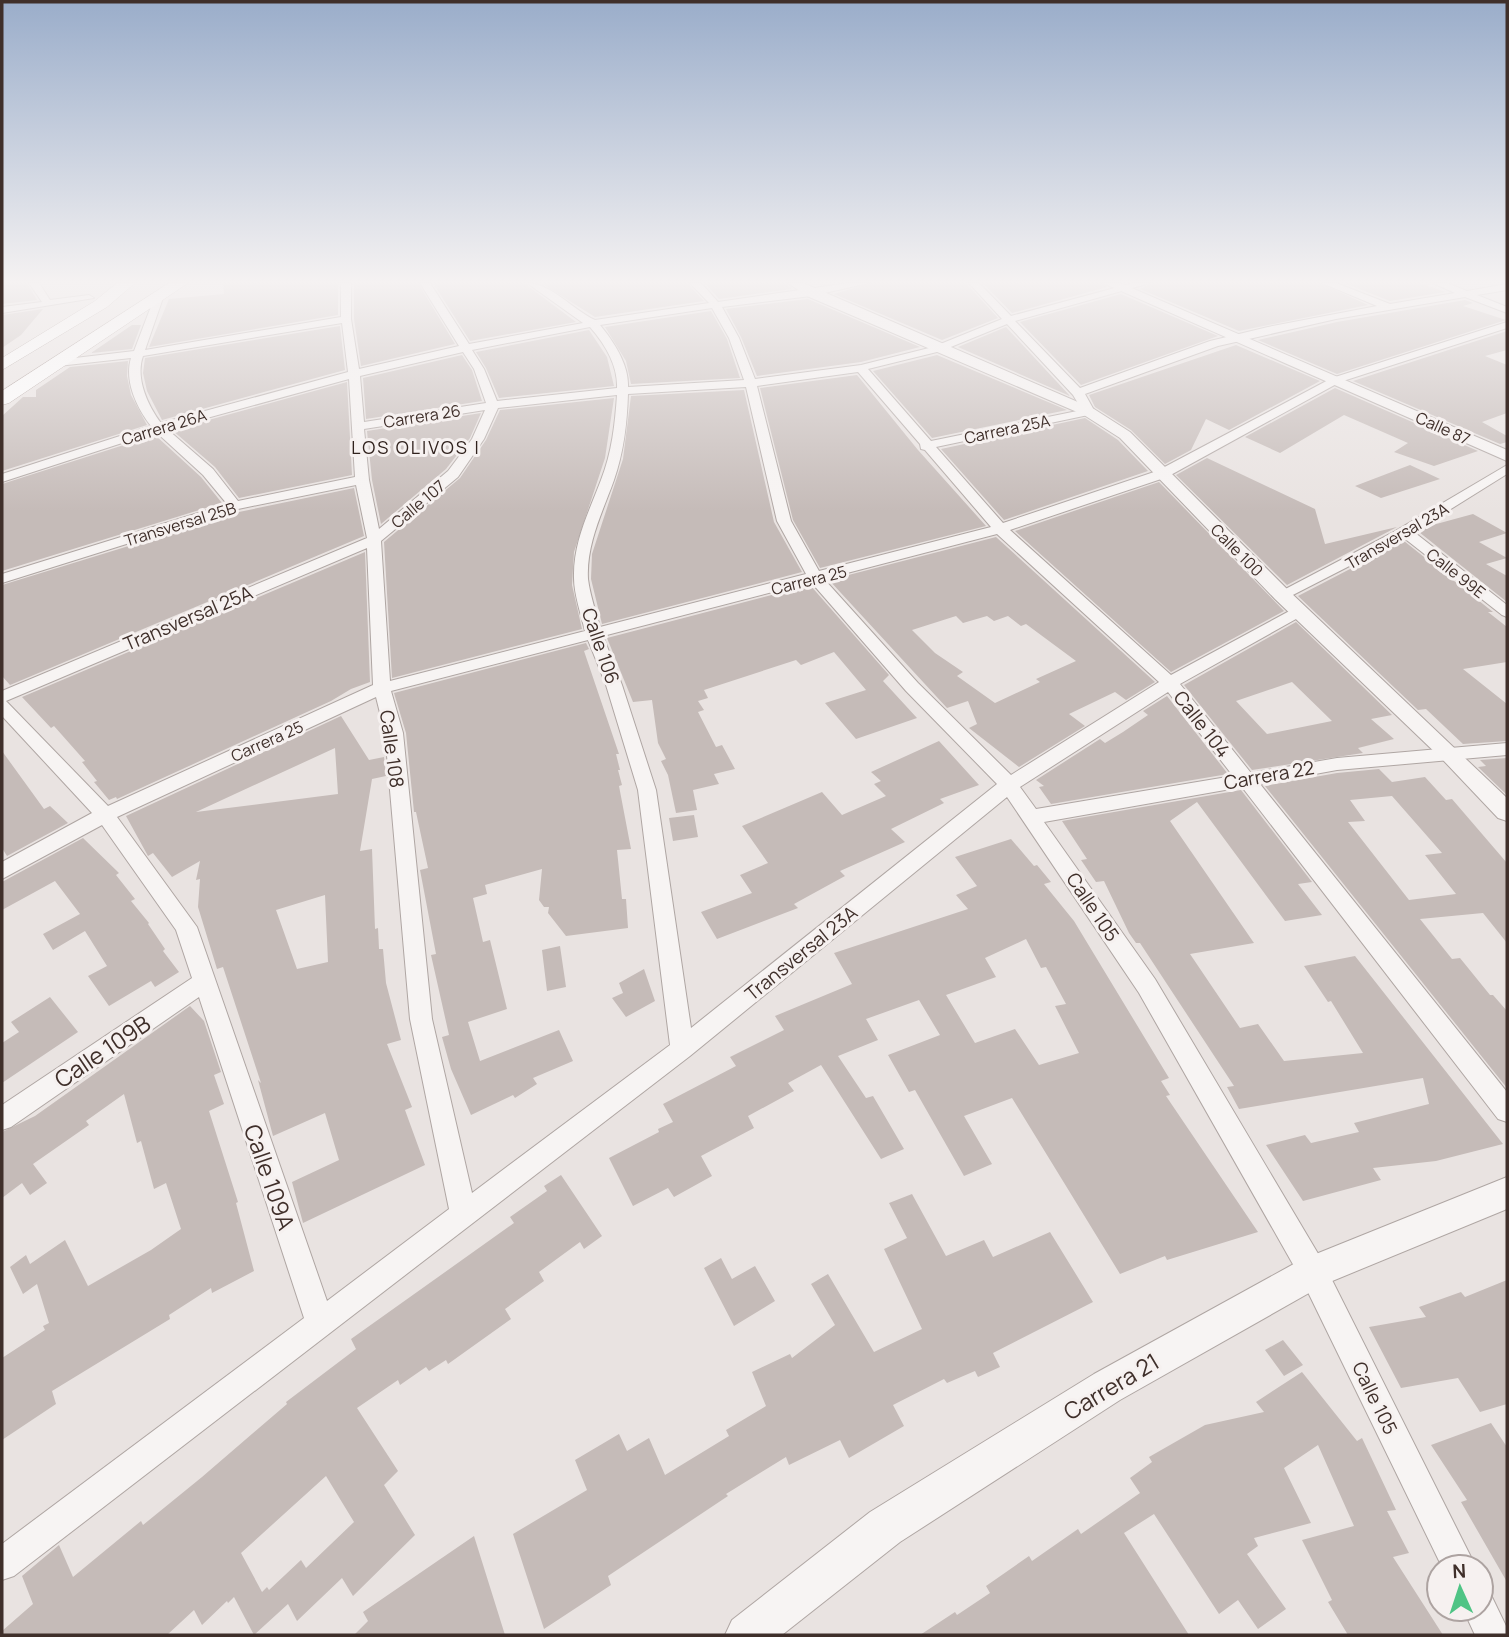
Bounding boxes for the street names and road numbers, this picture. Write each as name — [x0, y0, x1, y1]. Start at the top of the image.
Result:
street label: Carrera 26 — [382, 399, 462, 433]
street label: Carrera 26A — [119, 404, 209, 450]
street label: Calle 87 — [1412, 406, 1474, 450]
street label: Carrera 25A — [962, 409, 1052, 449]
street label: Calle 107 — [386, 475, 450, 533]
street label: Transversal 25B — [121, 497, 239, 551]
street label: Transversal 23A — [1341, 498, 1453, 574]
street label: Calle 100 — [1206, 519, 1268, 581]
street label: Calle 99E — [1422, 543, 1490, 603]
street label: Carrera 25 — [769, 560, 849, 600]
street label: Transversal 25A — [120, 579, 256, 657]
street label: Calle 106 — [576, 605, 626, 687]
street label: Calle 104 — [1168, 685, 1236, 763]
street label: Calle 108 — [374, 709, 410, 789]
street label: Carrera 25 — [227, 715, 307, 767]
street label: Carrera 22 — [1222, 754, 1316, 796]
street label: Calle 105 — [1060, 867, 1126, 947]
street label: Transversal 23A — [739, 900, 863, 1006]
street label: Calle 109B — [48, 1007, 156, 1095]
street label: Calle 109A — [237, 1120, 303, 1235]
street label: Carrera 21 — [1057, 1345, 1165, 1427]
street label: Calle 105 — [1346, 1357, 1404, 1439]

